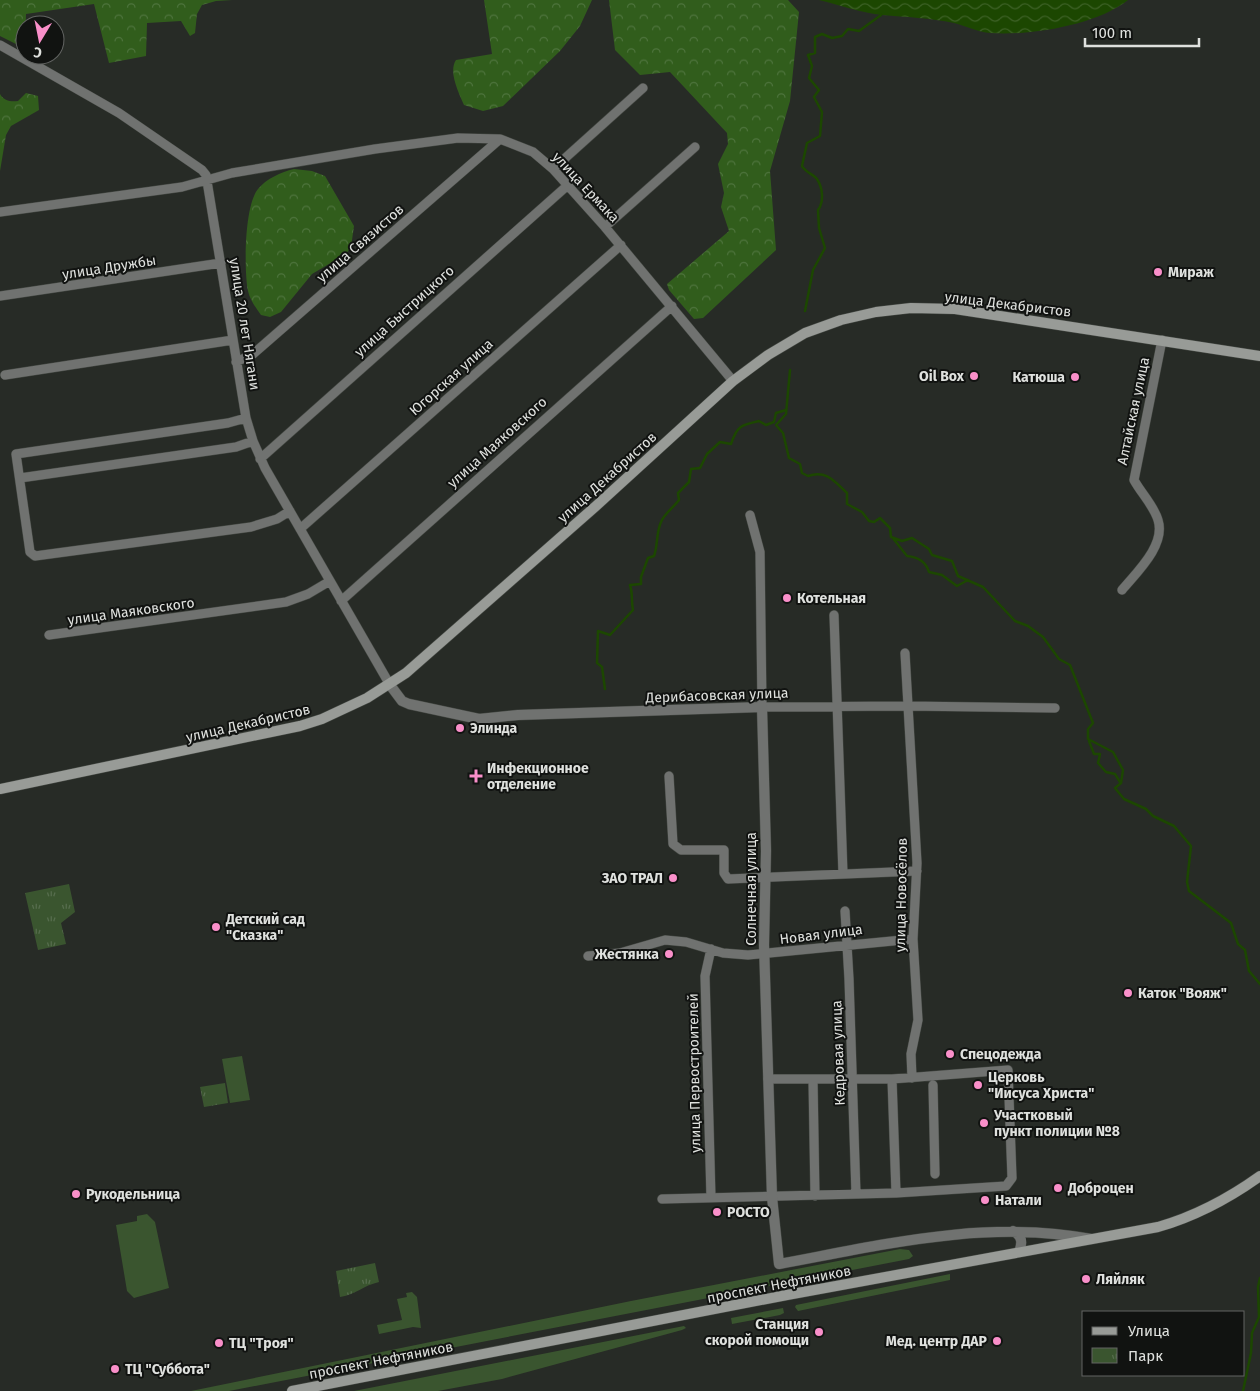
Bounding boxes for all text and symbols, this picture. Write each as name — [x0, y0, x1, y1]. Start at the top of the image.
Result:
north arrow — [15, 15, 65, 65]
scale bar — [1085, 15, 1199, 47]
text: 100 m — [1092, 24, 1132, 42]
text: С — [32, 43, 43, 61]
street label: улица Ермака — [549, 149, 623, 226]
street label: улица Связистов — [313, 201, 408, 286]
street label: улица Дружбы — [61, 252, 157, 283]
street label: улица 20 лет Нягани — [226, 257, 263, 391]
street label: улица Быстрицкого — [351, 262, 458, 361]
place label: Мираж — [1168, 264, 1214, 281]
marker: Мираж — [1152, 266, 1164, 278]
street label: улица Декабристов — [944, 288, 1072, 321]
street label: Югорская улица — [406, 335, 497, 419]
street label: Алтайская улица — [1114, 356, 1153, 467]
place label: Oil Box — [919, 368, 965, 385]
place label: Катюша — [1012, 369, 1065, 386]
marker: Oil Box — [968, 370, 980, 382]
marker: Катюша — [1069, 371, 1081, 383]
street label: улица Маяковского — [444, 393, 551, 491]
street label: улица Декабристов — [554, 428, 660, 526]
place label: Котельная — [797, 590, 866, 607]
marker: Котельная — [781, 592, 793, 604]
street label: улица Маяковского — [67, 594, 196, 629]
street label: Дерибасовская улица — [644, 685, 789, 707]
street label: улица Декабристов — [184, 701, 312, 746]
place label: Элинда — [470, 720, 518, 737]
marker: Элинда — [454, 722, 466, 734]
place label: Инфекционное отделение — [487, 760, 589, 793]
marker: Инфекционное отделение — [469, 769, 483, 783]
street label: Солнечная улица — [743, 832, 760, 946]
street label: улица Новосёлов — [892, 838, 911, 952]
place label: ЗАО ТРАЛ — [601, 870, 663, 887]
marker: ЗАО ТРАЛ — [667, 872, 679, 884]
place label: Детский сад "Сказка" — [225, 911, 305, 944]
marker: Детский сад "Сказка" — [210, 921, 222, 933]
street label: Новая улица — [779, 921, 864, 948]
place label: Жестянка — [594, 946, 659, 963]
marker: Жестянка — [663, 948, 675, 960]
place label: Каток "Вояж" — [1138, 985, 1227, 1002]
marker: Каток "Вояж" — [1122, 987, 1134, 999]
street label: улица Первостроителей — [685, 993, 704, 1153]
street label: Кедровая улица — [828, 1000, 849, 1106]
place label: Спецодежда — [960, 1046, 1042, 1063]
marker: Спецодежда — [944, 1048, 956, 1060]
place label: Церковь "Иисуса Христа" — [988, 1069, 1094, 1102]
marker: Церковь "Иисуса Христа" — [972, 1079, 984, 1091]
place label: Участковый пункт полиции №8 — [993, 1107, 1120, 1140]
marker: Участковый пункт полиции №8 — [978, 1117, 990, 1129]
place label: Доброцен — [1067, 1180, 1134, 1197]
marker: Доброцен — [1052, 1182, 1064, 1194]
place label: Рукодельница — [86, 1186, 180, 1203]
marker: Рукодельница — [70, 1188, 82, 1200]
place label: Натали — [995, 1192, 1042, 1209]
marker: Натали — [979, 1194, 991, 1206]
place label: РОСТО — [727, 1204, 770, 1221]
marker: РОСТО — [711, 1206, 723, 1218]
street label: проспект Нефтяников — [706, 1262, 853, 1307]
place label: Ляйляк — [1096, 1271, 1145, 1288]
marker: Ляйляк — [1080, 1273, 1092, 1285]
legend — [1082, 1311, 1245, 1376]
place label: Станция скорой помощи — [705, 1316, 809, 1349]
text: Улица — [1128, 1322, 1170, 1340]
marker: Станция скорой помощи — [813, 1326, 825, 1338]
place label: Мед. центр ДАР — [886, 1333, 988, 1350]
place label: ТЦ "Троя" — [229, 1335, 294, 1352]
marker: Мед. центр ДАР — [991, 1335, 1003, 1347]
marker: ТЦ "Троя" — [213, 1337, 225, 1349]
street label: проспект Нефтяников — [308, 1338, 455, 1383]
text: Парк — [1128, 1347, 1163, 1365]
place label: ТЦ "Суббота" — [125, 1361, 210, 1378]
marker: ТЦ "Суббота" — [109, 1363, 121, 1375]

